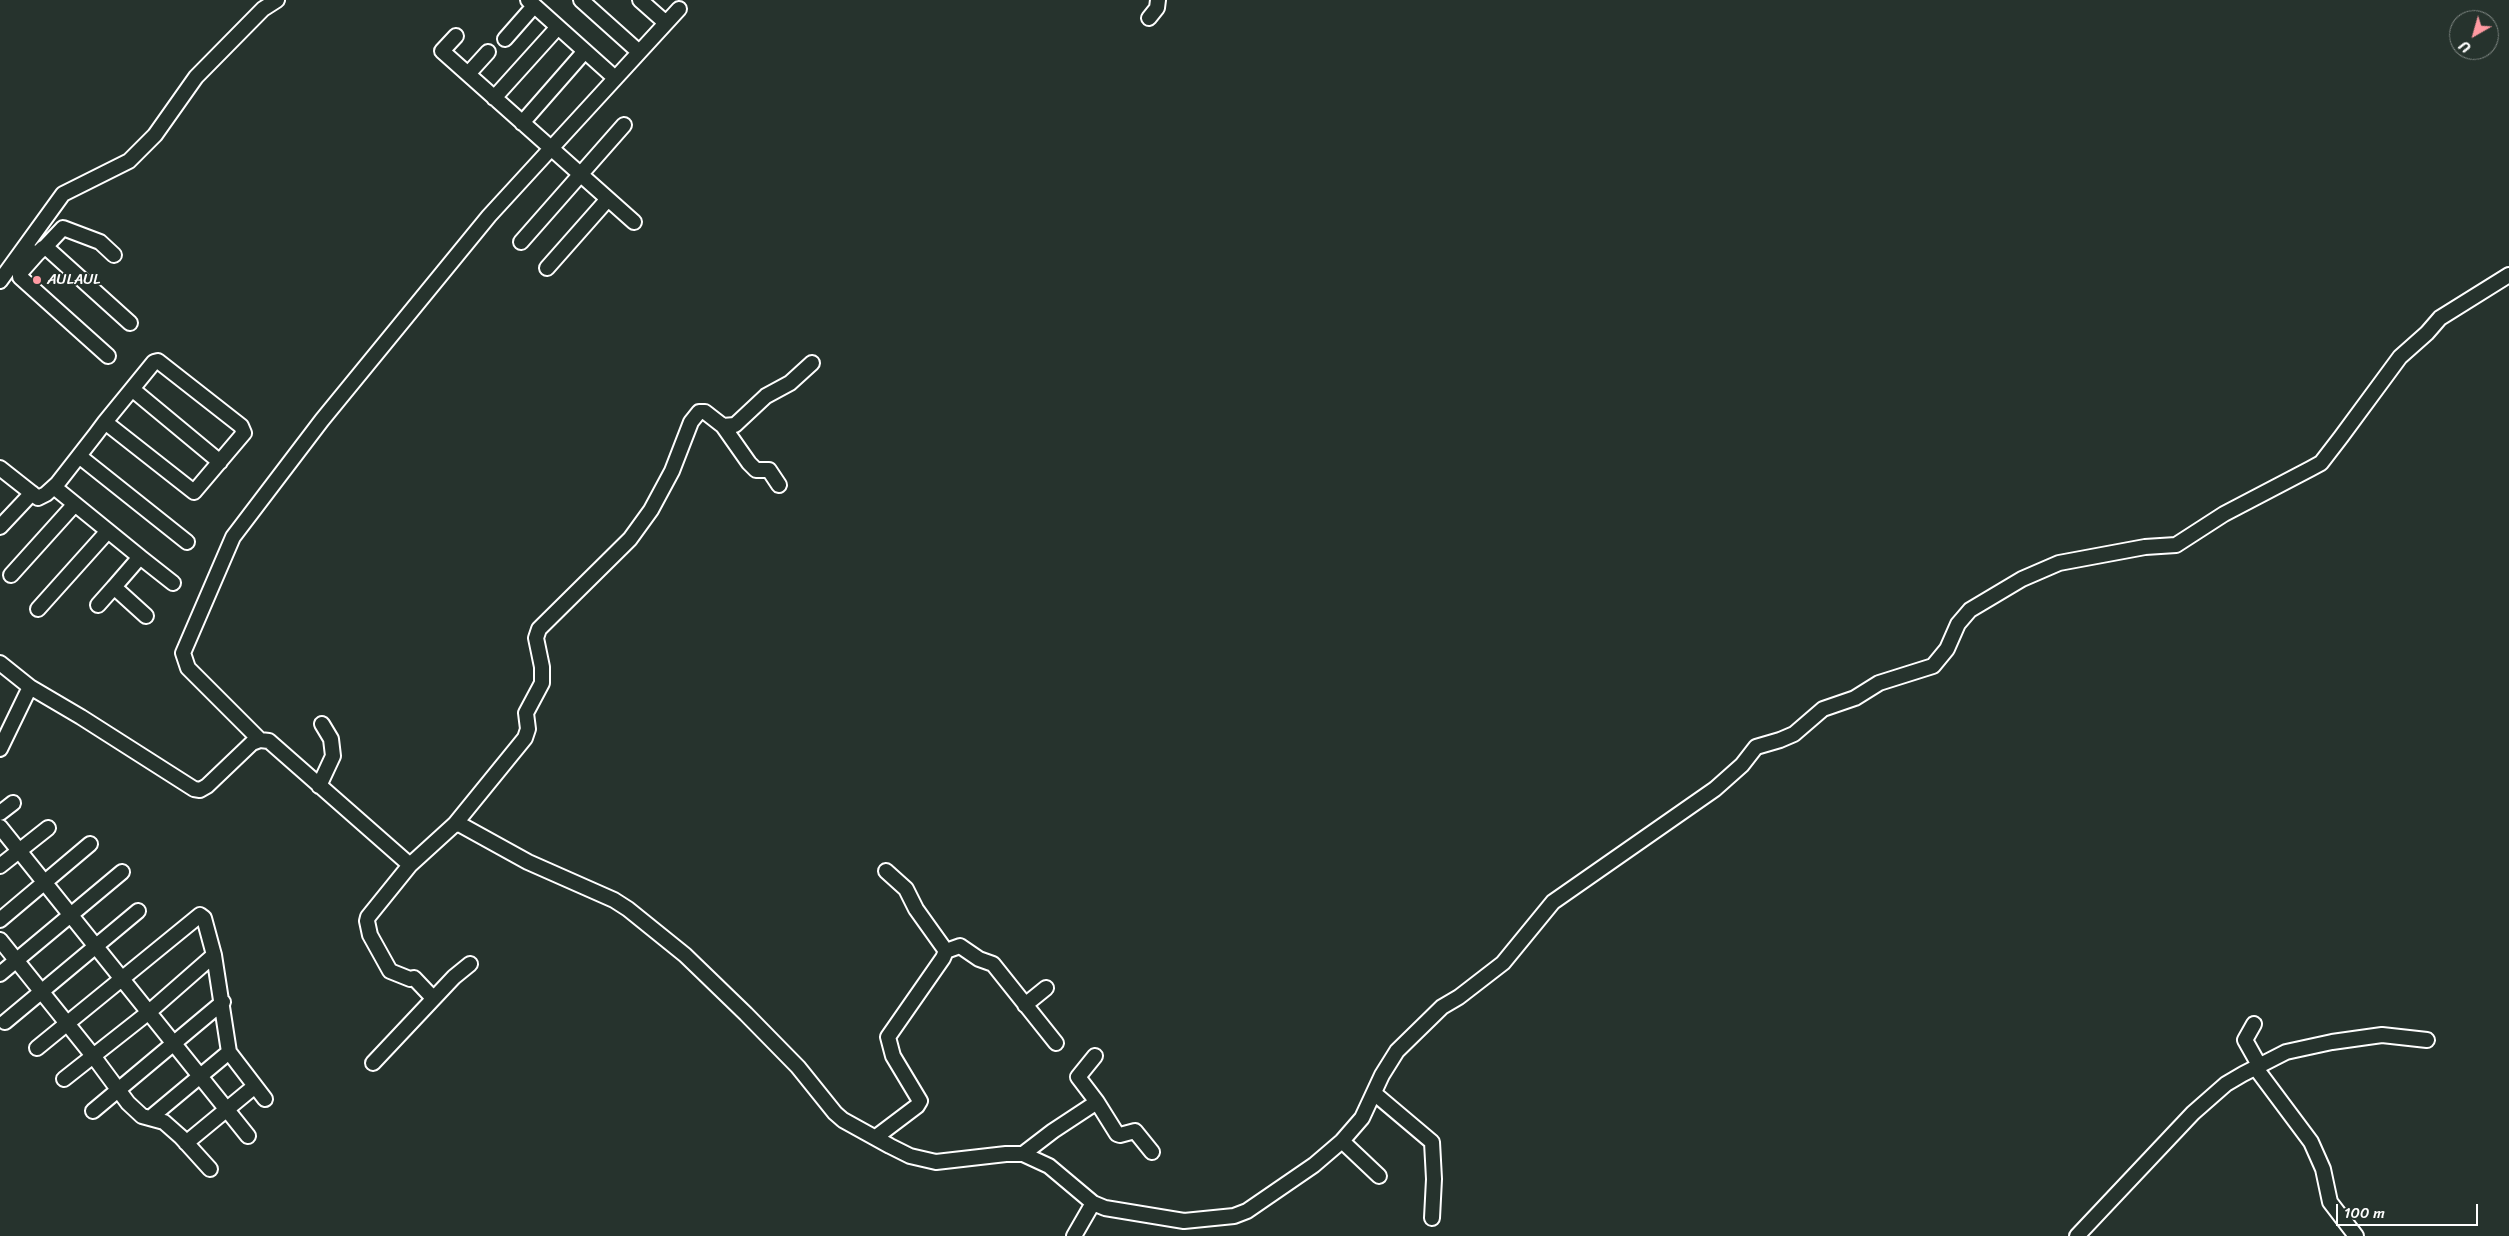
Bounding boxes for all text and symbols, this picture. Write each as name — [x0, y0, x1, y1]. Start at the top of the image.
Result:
north arrow — [2449, 10, 2499, 60]
text: U — [2454, 34, 2476, 59]
place label: AULAUL — [47, 271, 100, 289]
marker: AULAUL — [31, 274, 43, 286]
scale bar — [2339, 1194, 2482, 1226]
text: 100 m — [2344, 1200, 2385, 1226]

